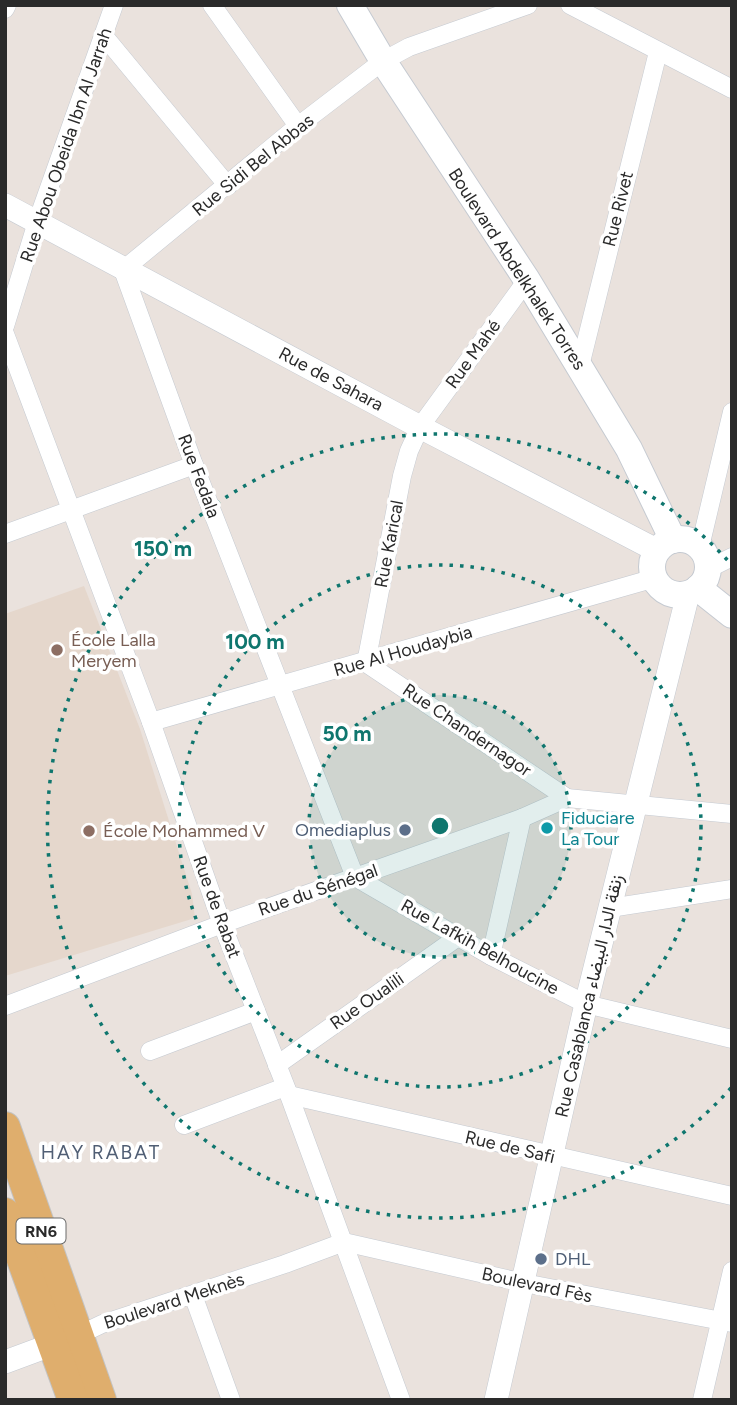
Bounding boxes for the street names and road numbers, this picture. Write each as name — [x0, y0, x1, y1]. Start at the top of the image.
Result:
street label: Rue Abou Obeida Ibn Al Jarrah — [16, 25, 116, 265]
street label: Rue Sidi Bel Abbas — [188, 109, 318, 221]
street label: Boulevard Abdelkhalek Torres — [443, 164, 591, 374]
street label: Rue Rivet — [598, 169, 638, 249]
street label: Rue Mahé — [441, 315, 505, 393]
street label: Rue de Sahara — [275, 342, 387, 416]
street label: Rue Fedala — [173, 431, 225, 521]
street label: Rue Karical — [370, 498, 408, 590]
street label: Rue Al Houdaybia — [331, 621, 475, 681]
street label: Rue Chandernagor — [398, 679, 536, 781]
street label: Rue de Rabat — [188, 853, 246, 961]
street label: Rue du Sénégal — [255, 859, 381, 921]
street label: Rue Casablanca زنقة الدار البيضاء — [550, 872, 628, 1120]
street label: Rue Lafkih Belhoucine — [397, 894, 563, 1000]
street label: Rue Oualili — [326, 968, 408, 1034]
street label: Rue de Safi — [463, 1126, 557, 1168]
road number: RN6 — [16, 1218, 66, 1244]
street label: Boulevard Fès — [480, 1263, 594, 1307]
street label: Boulevard Meknès — [101, 1268, 247, 1334]

